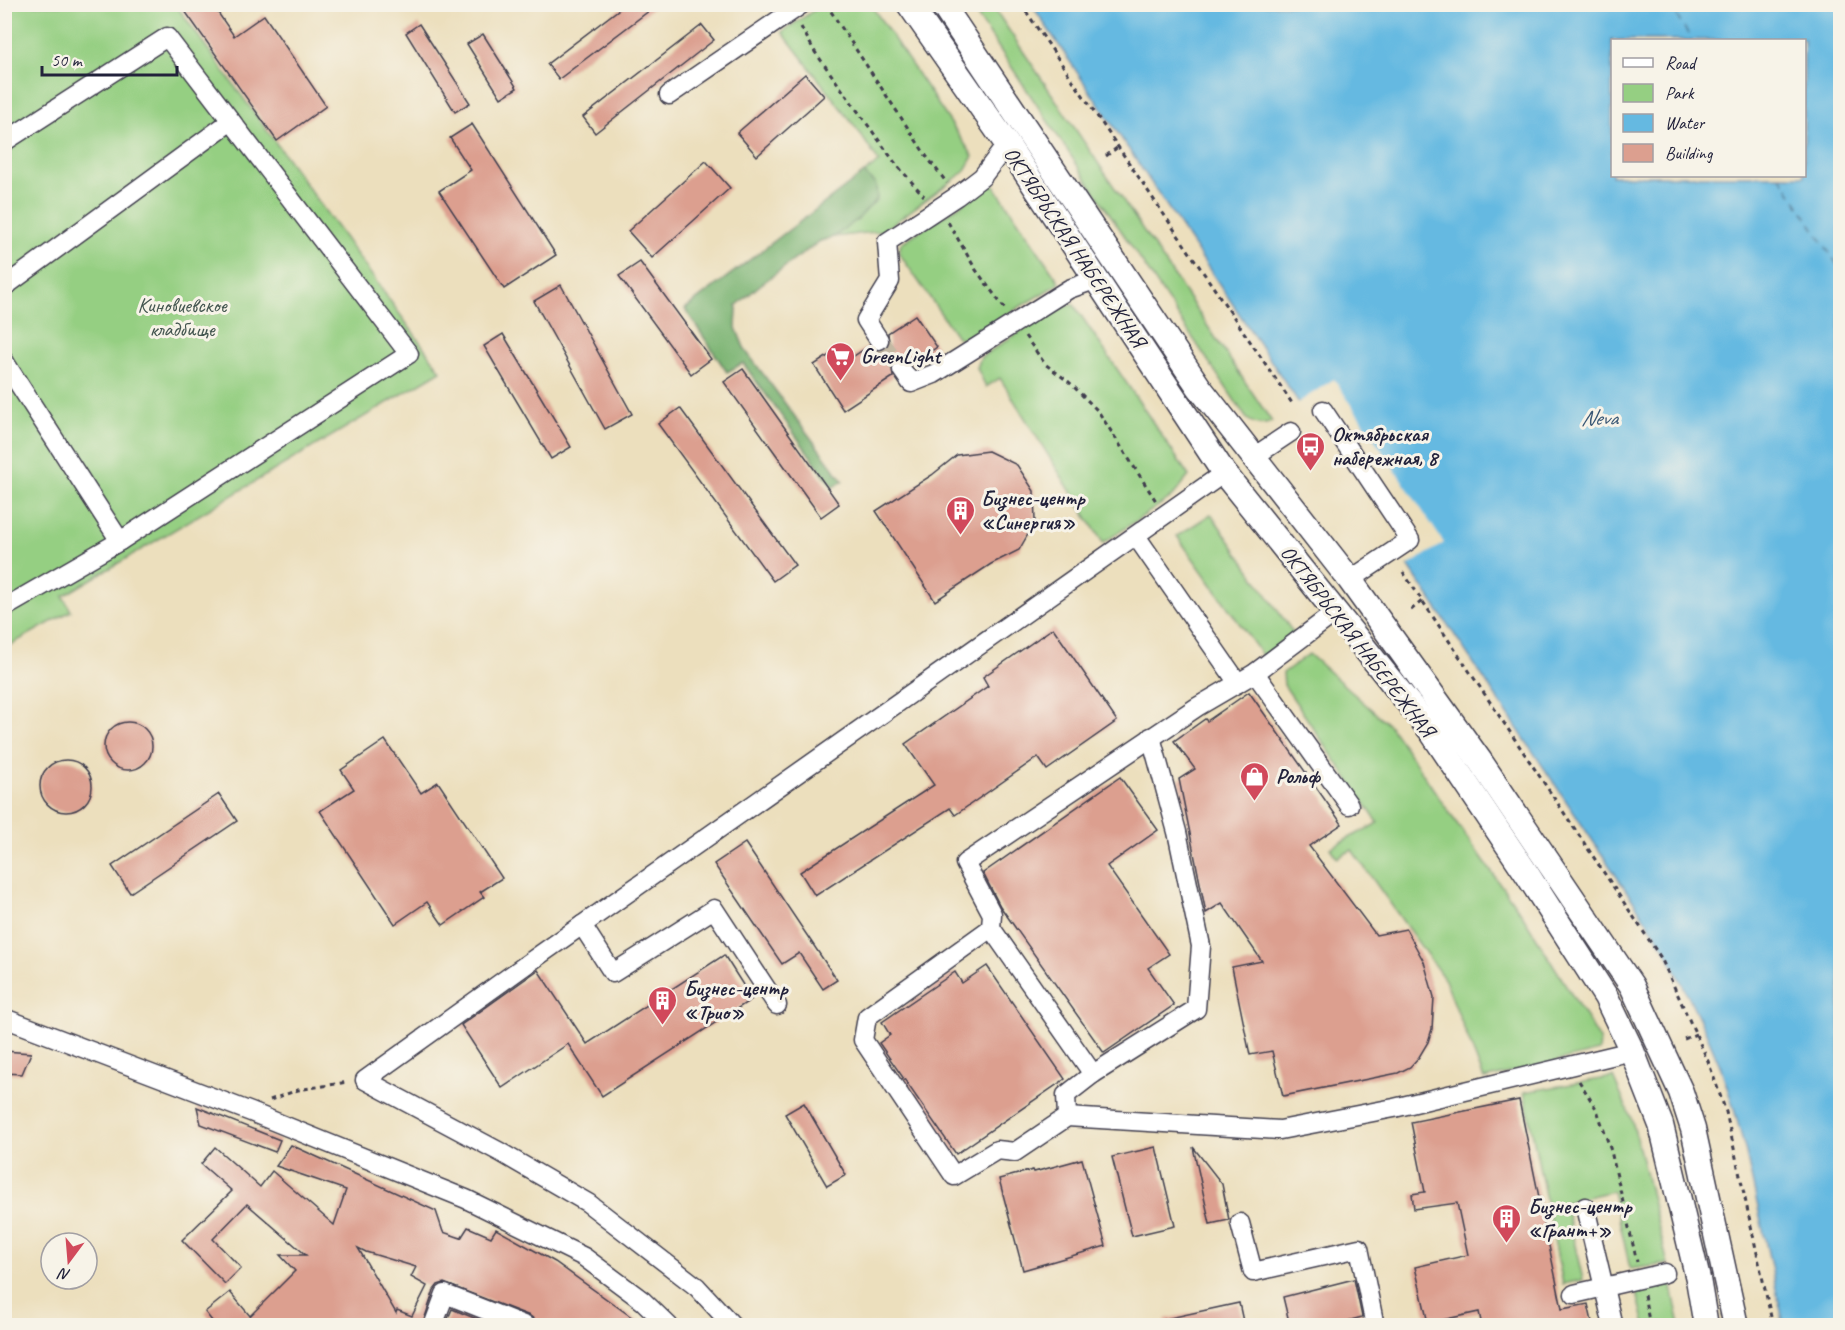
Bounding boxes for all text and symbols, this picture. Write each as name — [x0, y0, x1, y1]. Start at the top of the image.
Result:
scale bar — [42, 39, 177, 77]
legend — [1611, 39, 1806, 177]
text: 50 m — [51, 49, 84, 71]
text: Road — [1665, 52, 1698, 74]
text: Park — [1665, 82, 1695, 104]
text: Water — [1665, 112, 1706, 134]
street label: ОКТЯБРЬСКАЯ НАБЕРЕЖНАЯ — [998, 142, 1153, 354]
text: Building — [1665, 142, 1714, 164]
park label: Киновиевское кладбище — [137, 292, 228, 342]
supermarket icon: GreenLight — [824, 340, 856, 382]
place label: GreenLight — [861, 343, 943, 369]
water label: Neva — [1581, 404, 1620, 432]
place label: Октябрьская набережная, 8 — [1332, 421, 1440, 471]
bus stop icon: Октябрьская набережная, 8 — [1295, 430, 1327, 472]
place label: Бизнес-центр «Синергия» — [981, 485, 1087, 535]
building icon: Бизнес-центр «Синергия» — [944, 494, 976, 536]
street label: ОКТЯБРЬСКАЯ НАБЕРЕЖНАЯ — [1275, 540, 1443, 744]
shop icon: Рольф — [1239, 760, 1271, 802]
place label: Рольф — [1276, 763, 1322, 789]
place label: Бизнес-центр «Трио» — [684, 975, 790, 1025]
building icon: Бизнес-центр «Трио» — [647, 984, 679, 1026]
place label: Бизнес-центр «Грант+» — [1528, 1193, 1634, 1243]
building icon: Бизнес-центр «Грант+» — [1491, 1202, 1523, 1244]
north arrow — [39, 1231, 99, 1291]
text: N — [55, 1263, 73, 1285]

